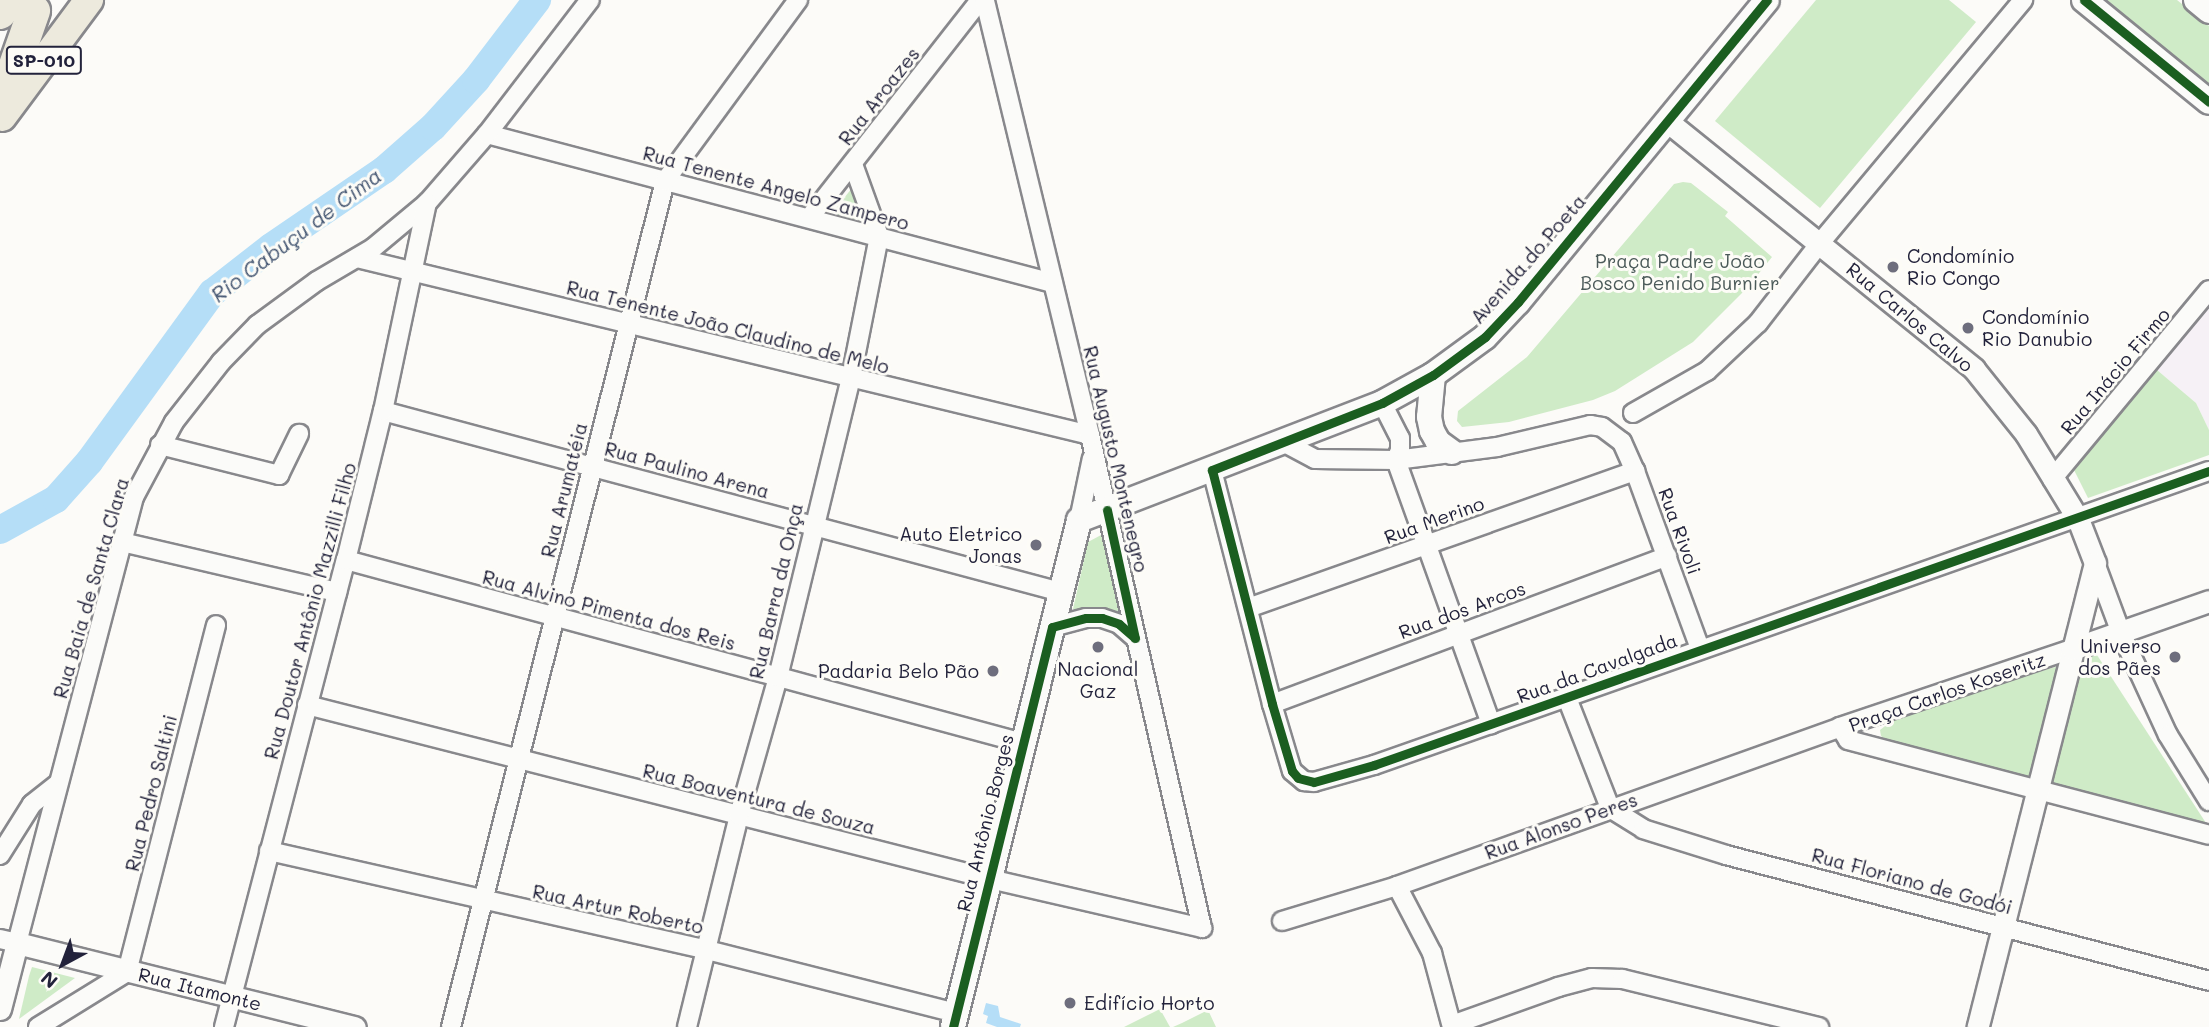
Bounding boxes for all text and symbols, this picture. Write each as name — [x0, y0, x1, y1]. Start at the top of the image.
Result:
street label: Rua Aroazes — [834, 43, 924, 149]
road number: SP-010 — [5, 46, 82, 74]
street label: Rua Tenente Angelo Zampero — [640, 141, 912, 235]
water label: Rio Cabuçu de Cima — [206, 163, 386, 307]
street label: Avenida do Poeta — [1466, 190, 1590, 328]
place label: Condomínio Rio Congo — [1907, 245, 2014, 289]
park label: Praça Padre João Bosco Penido Burnier — [1580, 250, 1780, 294]
street label: Rua Carlos Calvo — [1842, 257, 1978, 377]
marker: Condomínio Rio Congo — [1885, 259, 1901, 275]
street label: Rua Tenente João Claudino de Melo — [564, 276, 892, 378]
street label: Rua Inácio Firmo — [2056, 303, 2174, 439]
place label: Condomínio Rio Danubio — [1982, 306, 2092, 350]
marker: Condomínio Rio Danubio — [1960, 320, 1976, 336]
street label: Rua Augusto Montenegro — [1079, 344, 1153, 574]
street label: Rua Arumatéia — [536, 420, 592, 560]
street label: Rua Paulino Arena — [602, 437, 772, 503]
street label: Rua Doutor Antônio Mazzilli Filho — [259, 460, 361, 762]
street label: Rua Baia de Santa Clara — [49, 475, 133, 701]
street label: Rua Rivoli — [1654, 485, 1706, 577]
street label: Rua Merino — [1381, 491, 1487, 549]
street label: Rua Barra da Onça — [745, 501, 807, 681]
place label: Auto Eletrico Jonas — [899, 523, 1022, 567]
marker: Auto Eletrico Jonas — [1028, 537, 1044, 553]
street label: Rua Alvino Pimenta dos Reis — [480, 565, 738, 655]
street label: Rua dos Arcos — [1395, 576, 1529, 644]
street label: Rua da Cavalgada — [1514, 628, 1680, 708]
place label: Universo dos Pães — [2078, 635, 2161, 679]
marker: Nacional Gaz — [1090, 639, 1106, 655]
street label: Praça Carlos Koseritz — [1846, 648, 2048, 736]
marker: Universo dos Pães — [2167, 649, 2183, 665]
place label: Nacional Gaz — [1057, 658, 1139, 702]
place label: Padaria Belo Pão — [818, 660, 979, 682]
marker: Padaria Belo Pão — [985, 663, 1001, 679]
street label: Rua Pedro Saltini — [121, 712, 181, 874]
street label: Rua Antônio Borges — [952, 732, 1018, 914]
street label: Rua Boaventura de Souza — [640, 759, 878, 839]
street label: Rua Alonso Peres — [1482, 788, 1640, 864]
street label: Rua Floriano de Godói — [1809, 843, 2015, 919]
street label: Rua Artur Roberto — [531, 880, 705, 938]
north arrow — [28, 929, 98, 999]
street label: Rua Itamonte — [136, 963, 264, 1015]
text: N — [35, 966, 63, 994]
place label: Edifício Horto — [1084, 992, 1214, 1014]
marker: Edifício Horto — [1062, 995, 1078, 1011]

